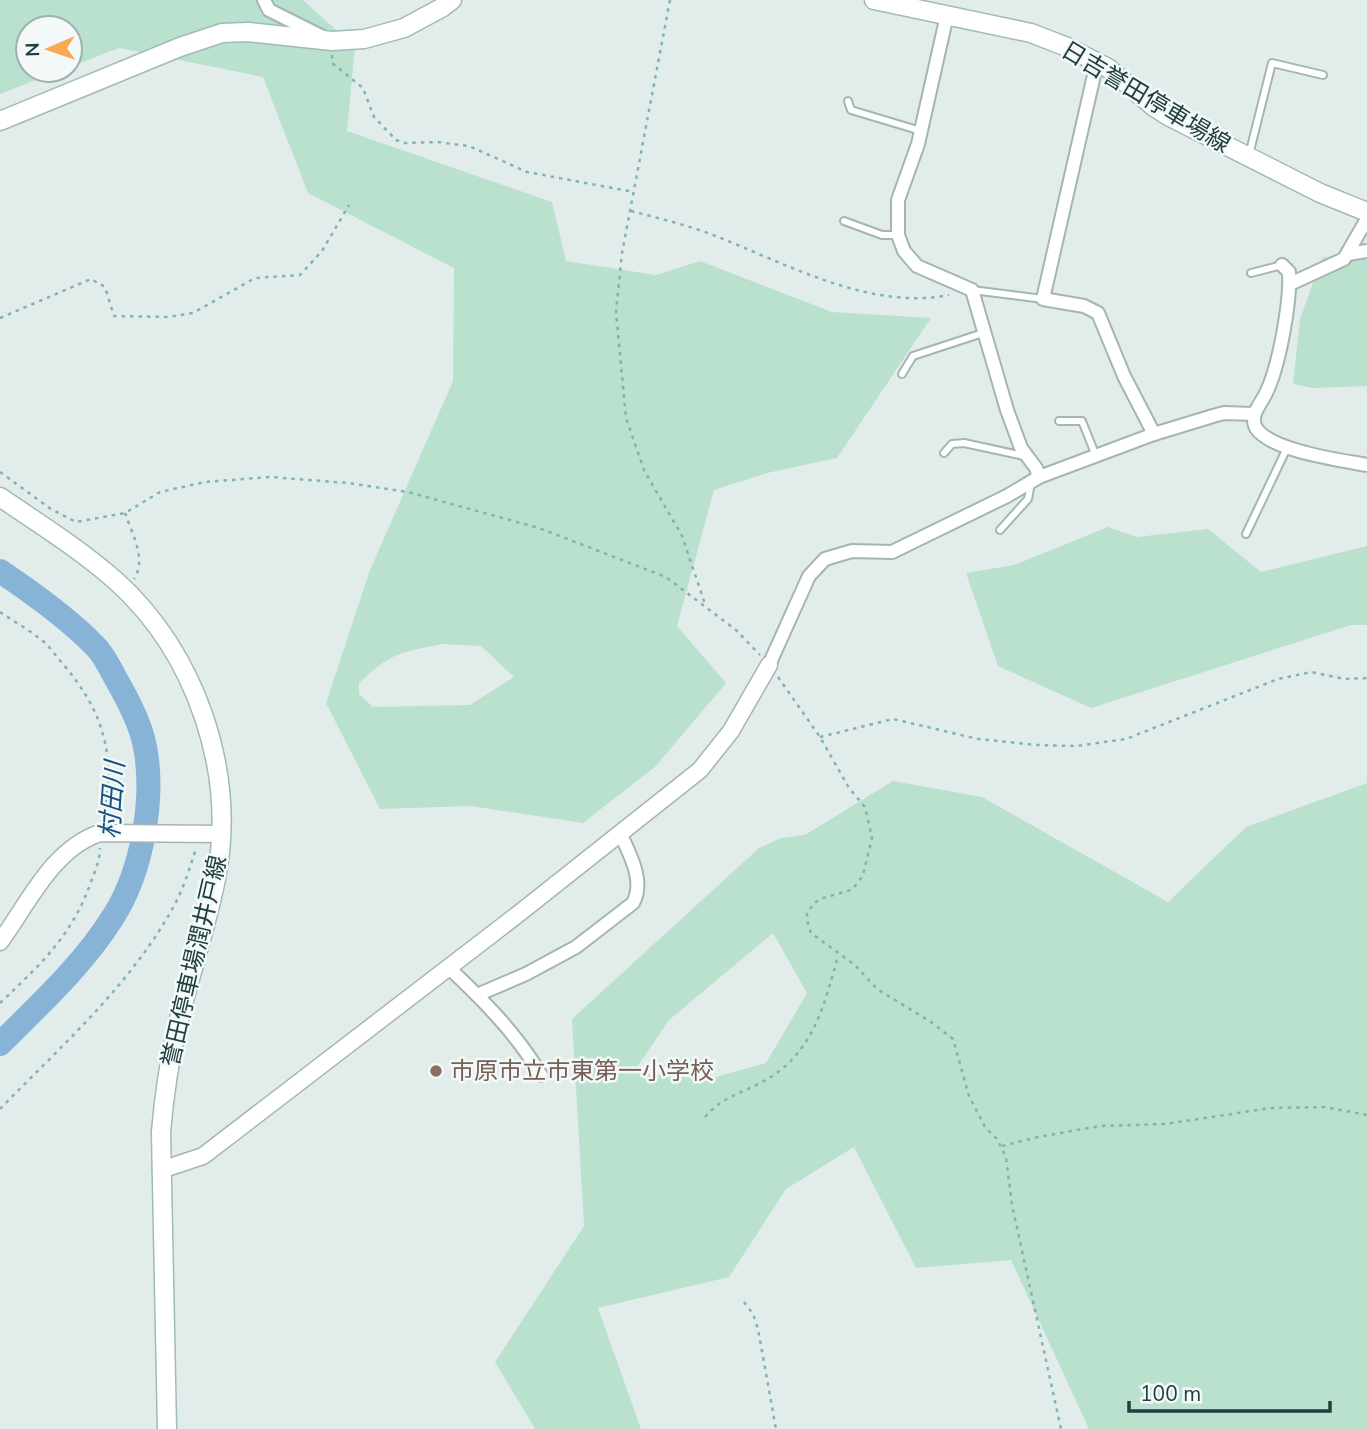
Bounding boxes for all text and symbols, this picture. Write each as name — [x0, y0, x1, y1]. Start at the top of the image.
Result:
north arrow — [14, 14, 84, 84]
street label: 日吉誉田停車場線 — [1055, 34, 1237, 160]
text: N — [20, 42, 46, 57]
water label: 村田川 — [92, 757, 133, 840]
street label: 誉田停車場潤井戸線 — [154, 852, 234, 1070]
place label: 市原市立市東第一小学校 — [450, 1055, 714, 1087]
marker: 市原市立市東第一小学校 — [428, 1063, 444, 1079]
scale bar — [1129, 1370, 1330, 1414]
text: 100 m — [1140, 1380, 1201, 1408]

